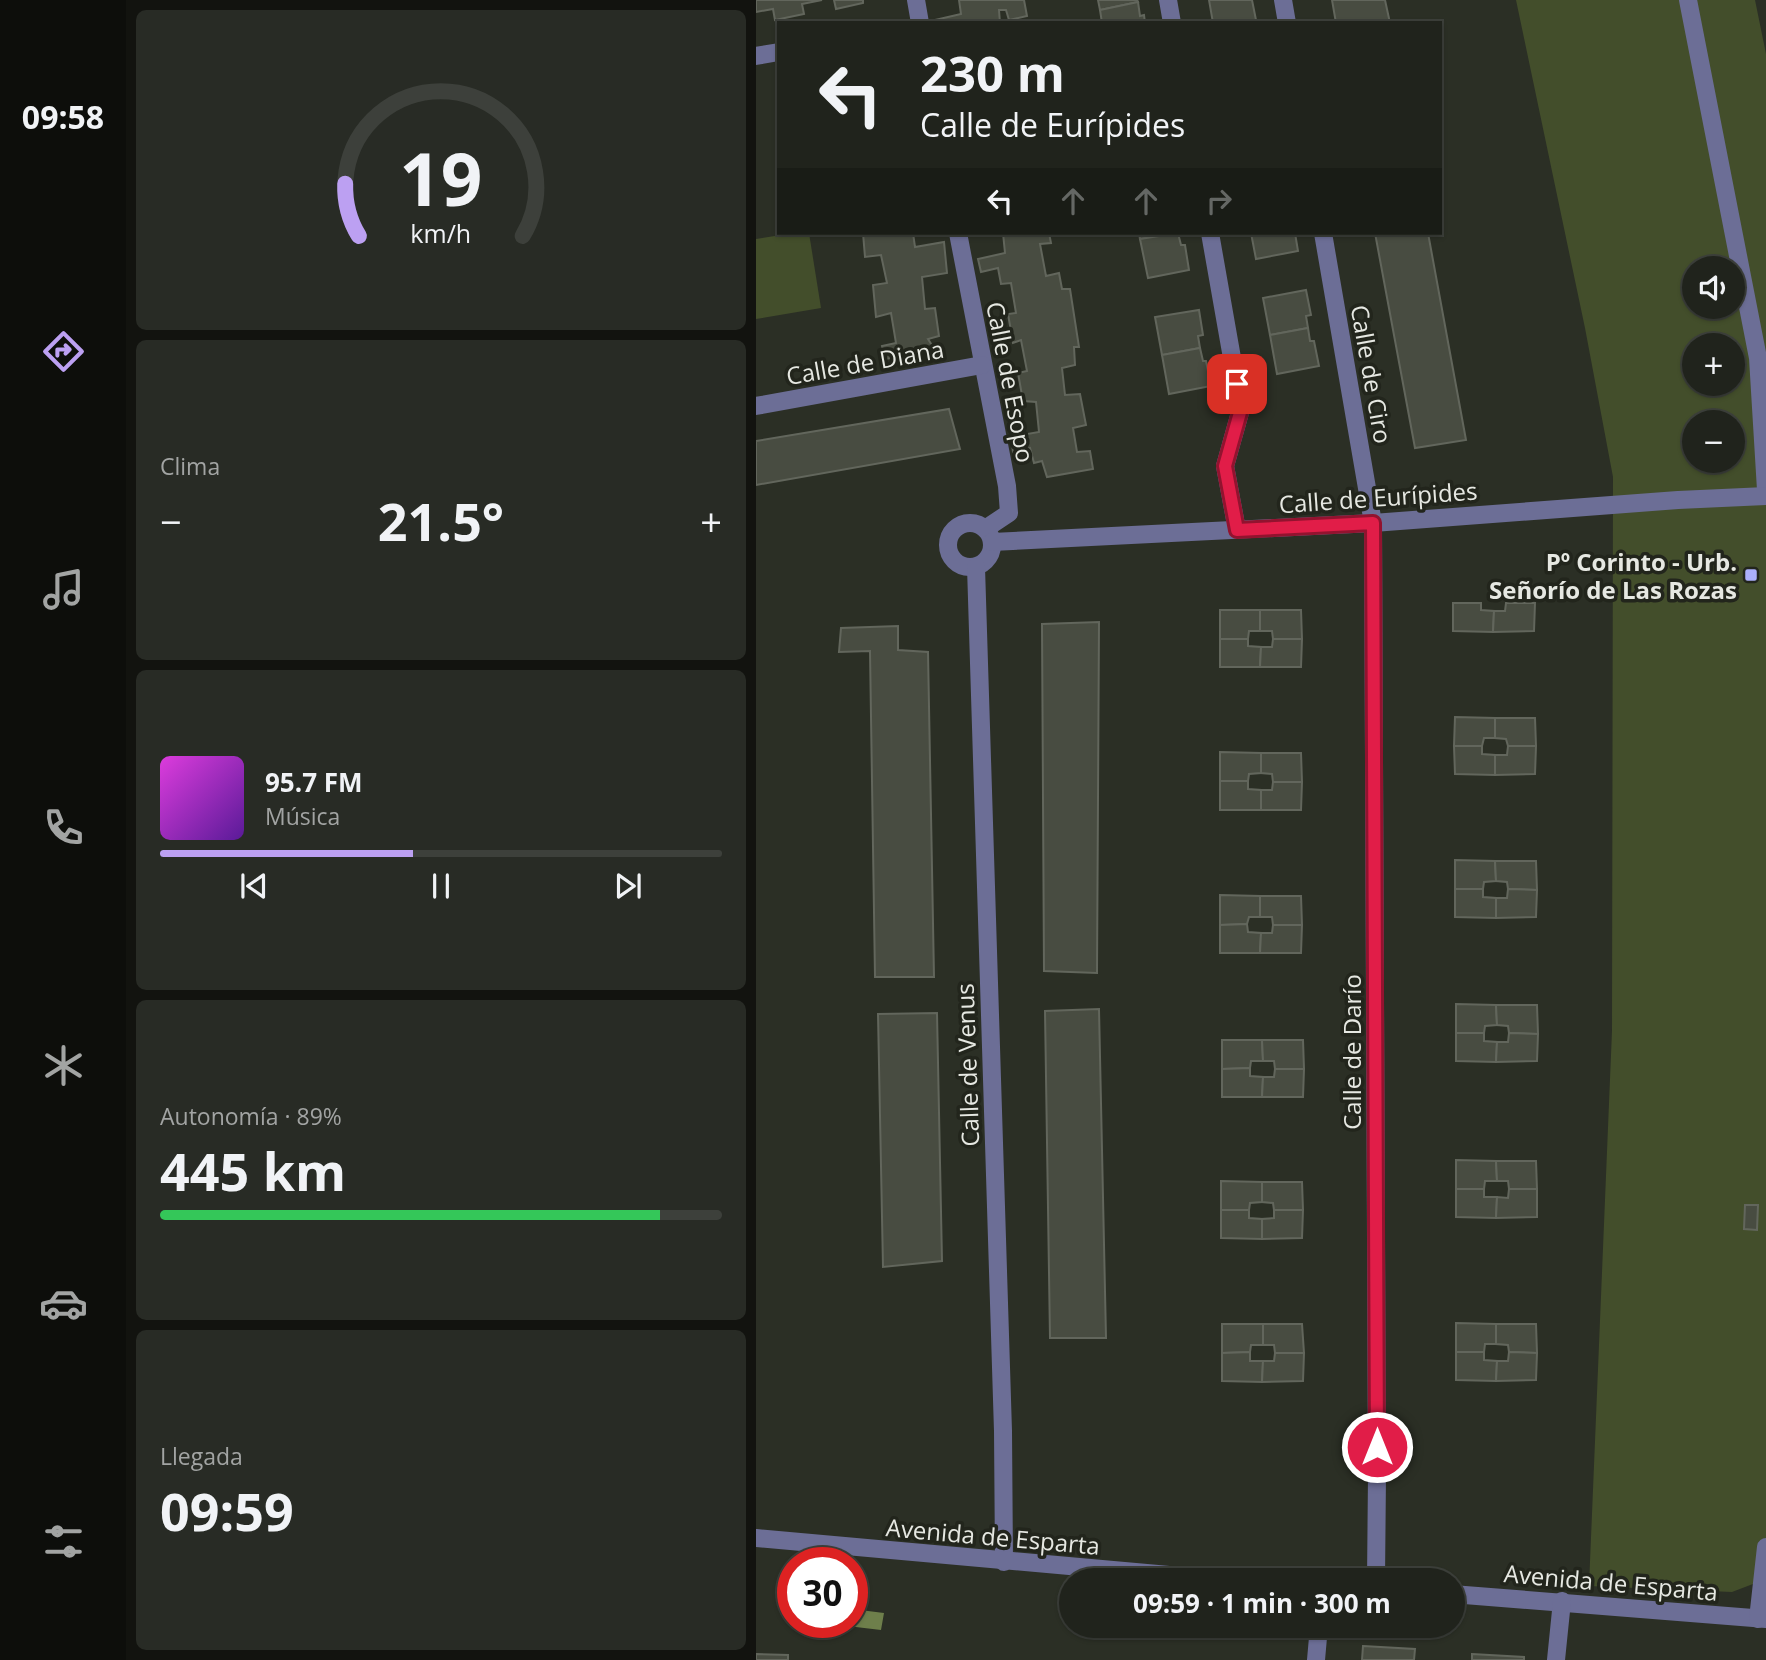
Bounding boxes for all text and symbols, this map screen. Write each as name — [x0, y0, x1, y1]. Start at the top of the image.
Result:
text: 230 m — [920, 40, 1065, 106]
icon: left — [805, 49, 896, 140]
text: 09:58 — [22, 95, 104, 138]
text: Calle de Eurípides — [920, 103, 1185, 146]
text: 19 — [399, 128, 483, 227]
icon: left — [981, 182, 1019, 220]
icon: ahead — [1054, 182, 1092, 220]
icon: ahead — [1127, 182, 1165, 220]
icon: right — [1200, 182, 1238, 220]
text: km/h — [411, 216, 471, 250]
map controls — [1682, 256, 1745, 473]
button: sound — [1682, 256, 1745, 319]
street label: Calle de Esopo — [979, 299, 1043, 465]
street label: Calle de Ciro — [1344, 302, 1400, 446]
icon: directions — [39, 327, 88, 376]
street label: Calle de Diana — [784, 332, 946, 392]
button: + — [1682, 333, 1745, 396]
pin — [1207, 354, 1267, 414]
icon: arrive — [1218, 365, 1256, 403]
button: − — [1682, 410, 1745, 473]
text: Clima — [160, 450, 220, 482]
street label: Calle de Eurípides — [1278, 474, 1478, 520]
text: 21.5° — [378, 485, 504, 556]
text: − — [160, 495, 182, 547]
text: + — [700, 495, 722, 547]
place label: Pº Corinto - Urb. Señorío de Las Rozas — [1489, 545, 1737, 606]
icon: music — [39, 565, 88, 614]
marker: Pº Corinto - Urb. Señorío de Las Rozas — [1743, 567, 1759, 583]
text: 95.7 FM — [265, 764, 363, 800]
text: Música — [265, 800, 340, 832]
icon: phone — [39, 803, 88, 852]
icon: previous — [235, 867, 273, 905]
icon: pause — [422, 867, 460, 905]
icon: next — [609, 867, 647, 905]
street label: Calle de Darío — [1335, 974, 1368, 1130]
street label: Calle de Venus — [948, 983, 986, 1147]
icon: climate — [39, 1041, 88, 1090]
text: Autonomía · 89% — [160, 1100, 342, 1132]
text: 445 km — [160, 1135, 346, 1206]
icon: car — [39, 1279, 88, 1328]
position arrow — [1340, 1410, 1414, 1484]
text: Llegada — [160, 1440, 243, 1472]
text: 09:59 — [160, 1475, 294, 1546]
street label: Avenida de Esparta — [885, 1510, 1101, 1562]
icon: filters — [39, 1517, 88, 1566]
speed limit sign: 30 — [777, 1547, 868, 1638]
street label: Avenida de Esparta — [1503, 1556, 1719, 1608]
text: 09:59 · 1 min · 300 m — [1133, 1585, 1391, 1621]

